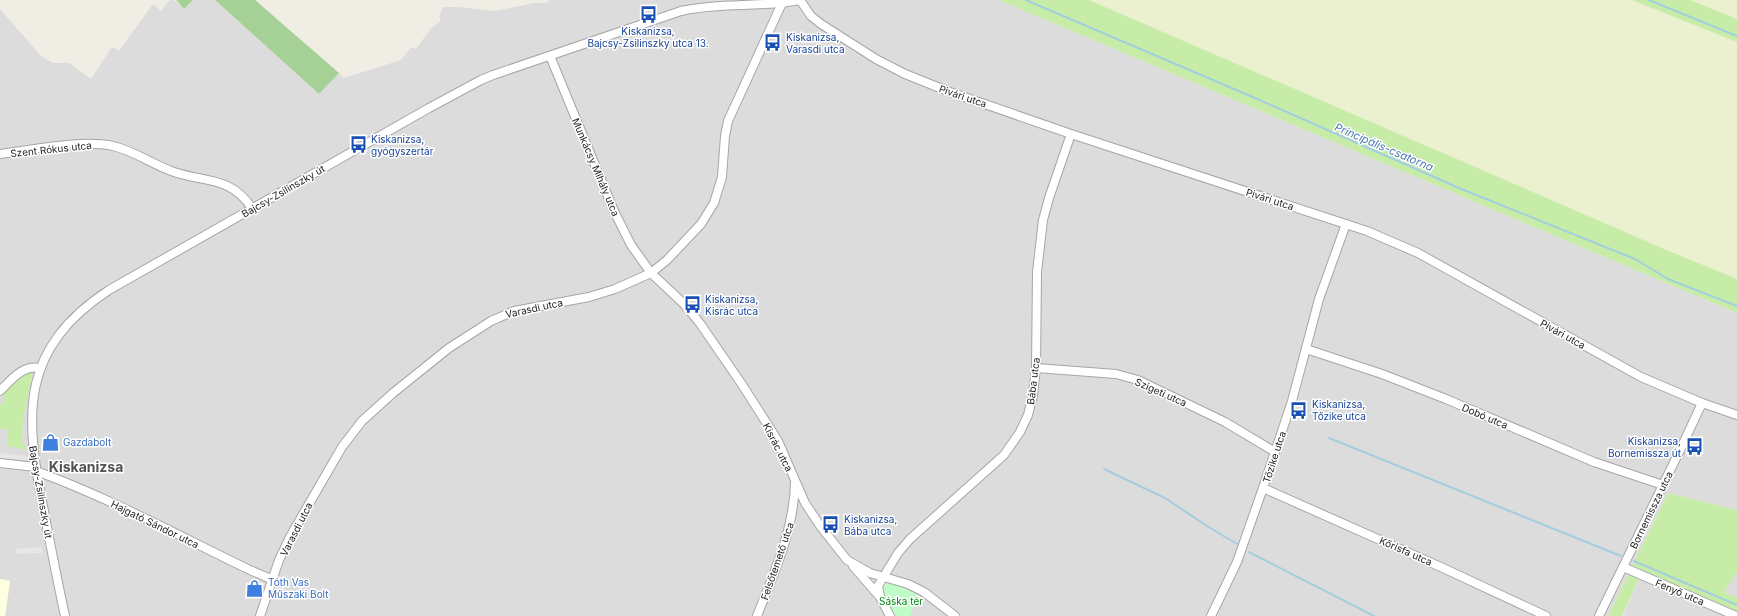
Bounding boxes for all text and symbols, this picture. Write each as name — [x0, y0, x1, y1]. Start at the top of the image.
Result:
bus stop icon: Kiskanizsa, Bajcsy-Zsilinszky utca 13. — [638, 4, 658, 24]
place label: Kiskanizsa, Bajcsy-Zsilinszky utca 13. — [587, 25, 709, 49]
place label: Kiskanizsa, Varasdi utca — [786, 31, 845, 55]
bus stop icon: Kiskanizsa, Varasdi utca — [763, 33, 783, 53]
street label: Pivári utca — [938, 82, 988, 110]
street label: Munkácsy Mihály utca — [570, 116, 622, 218]
water label: Principális-csatorna — [1333, 120, 1436, 174]
place label: Kiskanizsa, gyógyszertár — [371, 133, 434, 157]
bus stop icon: Kiskanizsa, gyógyszertár — [348, 135, 368, 155]
street label: Szent Rókus utca — [10, 139, 92, 159]
street label: Bajcsy-Zsilinszky út — [239, 162, 327, 220]
street label: Pivári utca — [1245, 186, 1295, 212]
place label: Kiskanizsa, Kisrác utca — [705, 293, 758, 317]
bus stop icon: Kiskanizsa, Kisrác utca — [682, 295, 702, 315]
street label: Varasdi utca — [504, 296, 564, 320]
street label: Pivári utca — [1538, 317, 1588, 351]
street label: Bába utca — [1024, 357, 1042, 405]
street label: Szigeti utca — [1133, 375, 1189, 409]
place label: Kiskanizsa, Tőzike utca — [1312, 398, 1366, 422]
bus stop icon: Kiskanizsa, Tőzike utca — [1289, 400, 1309, 420]
street label: Dobó utca — [1460, 401, 1510, 431]
street label: Kisrác utca — [761, 421, 795, 473]
street label: Tőzike utca — [1260, 430, 1288, 484]
shop icon: Gazdabolt — [40, 432, 60, 452]
place label: Kiskanizsa, Bornemissza út — [1608, 435, 1682, 459]
place label: Gazdabolt — [63, 436, 112, 448]
bus stop icon: Kiskanizsa, Bornemissza út — [1684, 437, 1704, 457]
street label: Bajcsy-Zsilinszky út — [27, 445, 55, 540]
district label: Kiskanizsa — [49, 458, 123, 475]
street label: Bornemissza utca — [1627, 469, 1675, 551]
street label: Hajgató Sándor utca — [109, 497, 201, 551]
street label: Varasdi utca — [277, 500, 315, 558]
place label: Kiskanizsa, Bába utca — [844, 513, 897, 537]
bus stop icon: Kiskanizsa, Bába utca — [821, 515, 841, 535]
street label: Felsőtemető utca — [758, 521, 796, 601]
street label: Kőrisfa utca — [1378, 534, 1434, 568]
place label: Tóth Vas Műszaki Bolt — [268, 576, 329, 600]
street label: Fenyő utca — [1654, 576, 1706, 608]
shop icon: Tóth Vas Műszaki Bolt — [245, 578, 265, 598]
park label: Sáska tér — [879, 595, 923, 607]

